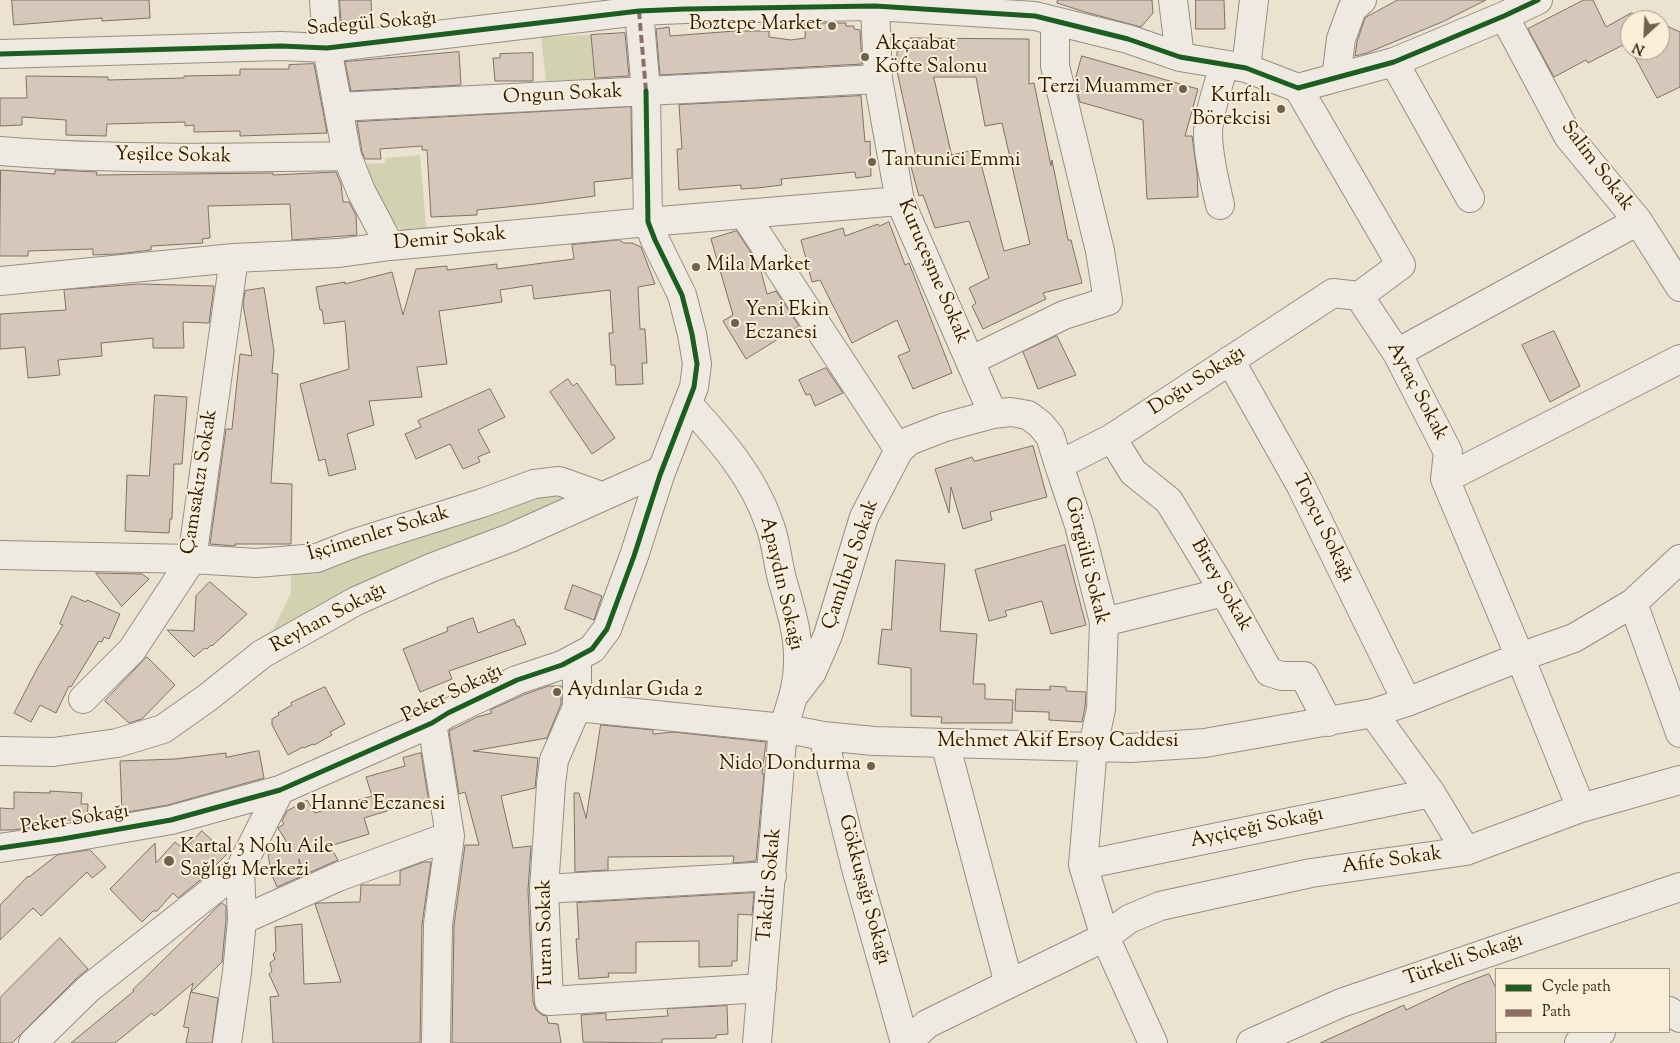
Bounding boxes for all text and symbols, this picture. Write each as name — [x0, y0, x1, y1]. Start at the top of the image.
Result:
street label: Sadegül Sokağı — [306, 7, 438, 43]
north arrow — [1620, 10, 1670, 60]
place label: Boztepe Market — [689, 14, 822, 38]
marker: Boztepe Market — [826, 20, 838, 32]
place label: Akçaabat Köfte Salonu — [875, 34, 987, 81]
text: N — [1630, 36, 1648, 59]
marker: Akçaabat Köfte Salonu — [859, 51, 871, 63]
place label: Terzi Muammer — [1038, 77, 1173, 101]
street label: Ongun Sokak — [503, 81, 623, 111]
marker: Terzi Muammer — [1177, 83, 1189, 95]
place label: Kurfalı Börekcisi — [1192, 86, 1271, 133]
marker: Kurfalı Börekcisi — [1275, 103, 1287, 115]
street label: Salim Sokak — [1554, 117, 1638, 217]
street label: Yeşilce Sokak — [114, 144, 232, 170]
place label: Tantunici Emmi — [882, 150, 1021, 174]
marker: Tantunici Emmi — [866, 156, 878, 168]
street label: Kuruçeşme Sokak — [891, 196, 973, 348]
street label: Demir Sokak — [393, 223, 507, 257]
place label: Mila Market — [706, 255, 810, 279]
marker: Mila Market — [690, 261, 702, 273]
place label: Yeni Ekin Eczanesi — [745, 300, 829, 347]
marker: Yeni Ekin Eczanesi — [729, 317, 741, 329]
street label: Aytaç Sokak — [1380, 339, 1452, 445]
street label: Doğu Sokağı — [1145, 342, 1251, 422]
street label: Çamsakızı Sokak — [178, 408, 224, 556]
street label: Topçu Sokağı — [1286, 471, 1358, 587]
street label: Görgülü Sokak — [1058, 495, 1112, 627]
street label: Çamlıbel Sokak — [818, 497, 886, 633]
street label: İşçimenler Sokak — [305, 502, 453, 568]
street label: Apaydın Sokağı — [753, 515, 807, 653]
street label: Birey Sokak — [1184, 536, 1256, 636]
street label: Reyhan Sokağı — [267, 578, 391, 660]
street label: Peker Sokağı — [399, 660, 507, 730]
place label: Aydınlar Gıda 2 — [567, 680, 703, 704]
marker: Aydınlar Gıda 2 — [551, 686, 563, 698]
street label: Mehmet Akif Ersoy Caddesi — [937, 731, 1179, 755]
place label: Nido Dondurma — [719, 754, 861, 778]
marker: Nido Dondurma — [865, 760, 877, 772]
place label: Hanne Eczanesi — [311, 794, 445, 818]
marker: Hanne Eczanesi — [295, 800, 307, 812]
street label: Peker Sokağı — [19, 801, 131, 841]
street label: Ayçiçeği Sokağı — [1188, 803, 1326, 855]
street label: Gökkuşağı Sokağı — [831, 812, 895, 968]
street label: Takdir Sokak — [754, 827, 788, 943]
place label: Kartal 3 Nolu Aile Sağlığı Merkezi — [180, 837, 333, 884]
street label: Afife Sokak — [1340, 843, 1444, 881]
marker: Kartal 3 Nolu Aile Sağlığı Merkezi — [162, 854, 176, 868]
street label: Turan Sokak — [534, 879, 560, 989]
street label: Türkeli Sokağı — [1401, 929, 1527, 993]
legend — [1495, 968, 1670, 1033]
text: Cycle path — [1542, 977, 1611, 998]
text: Path — [1542, 1002, 1571, 1023]

